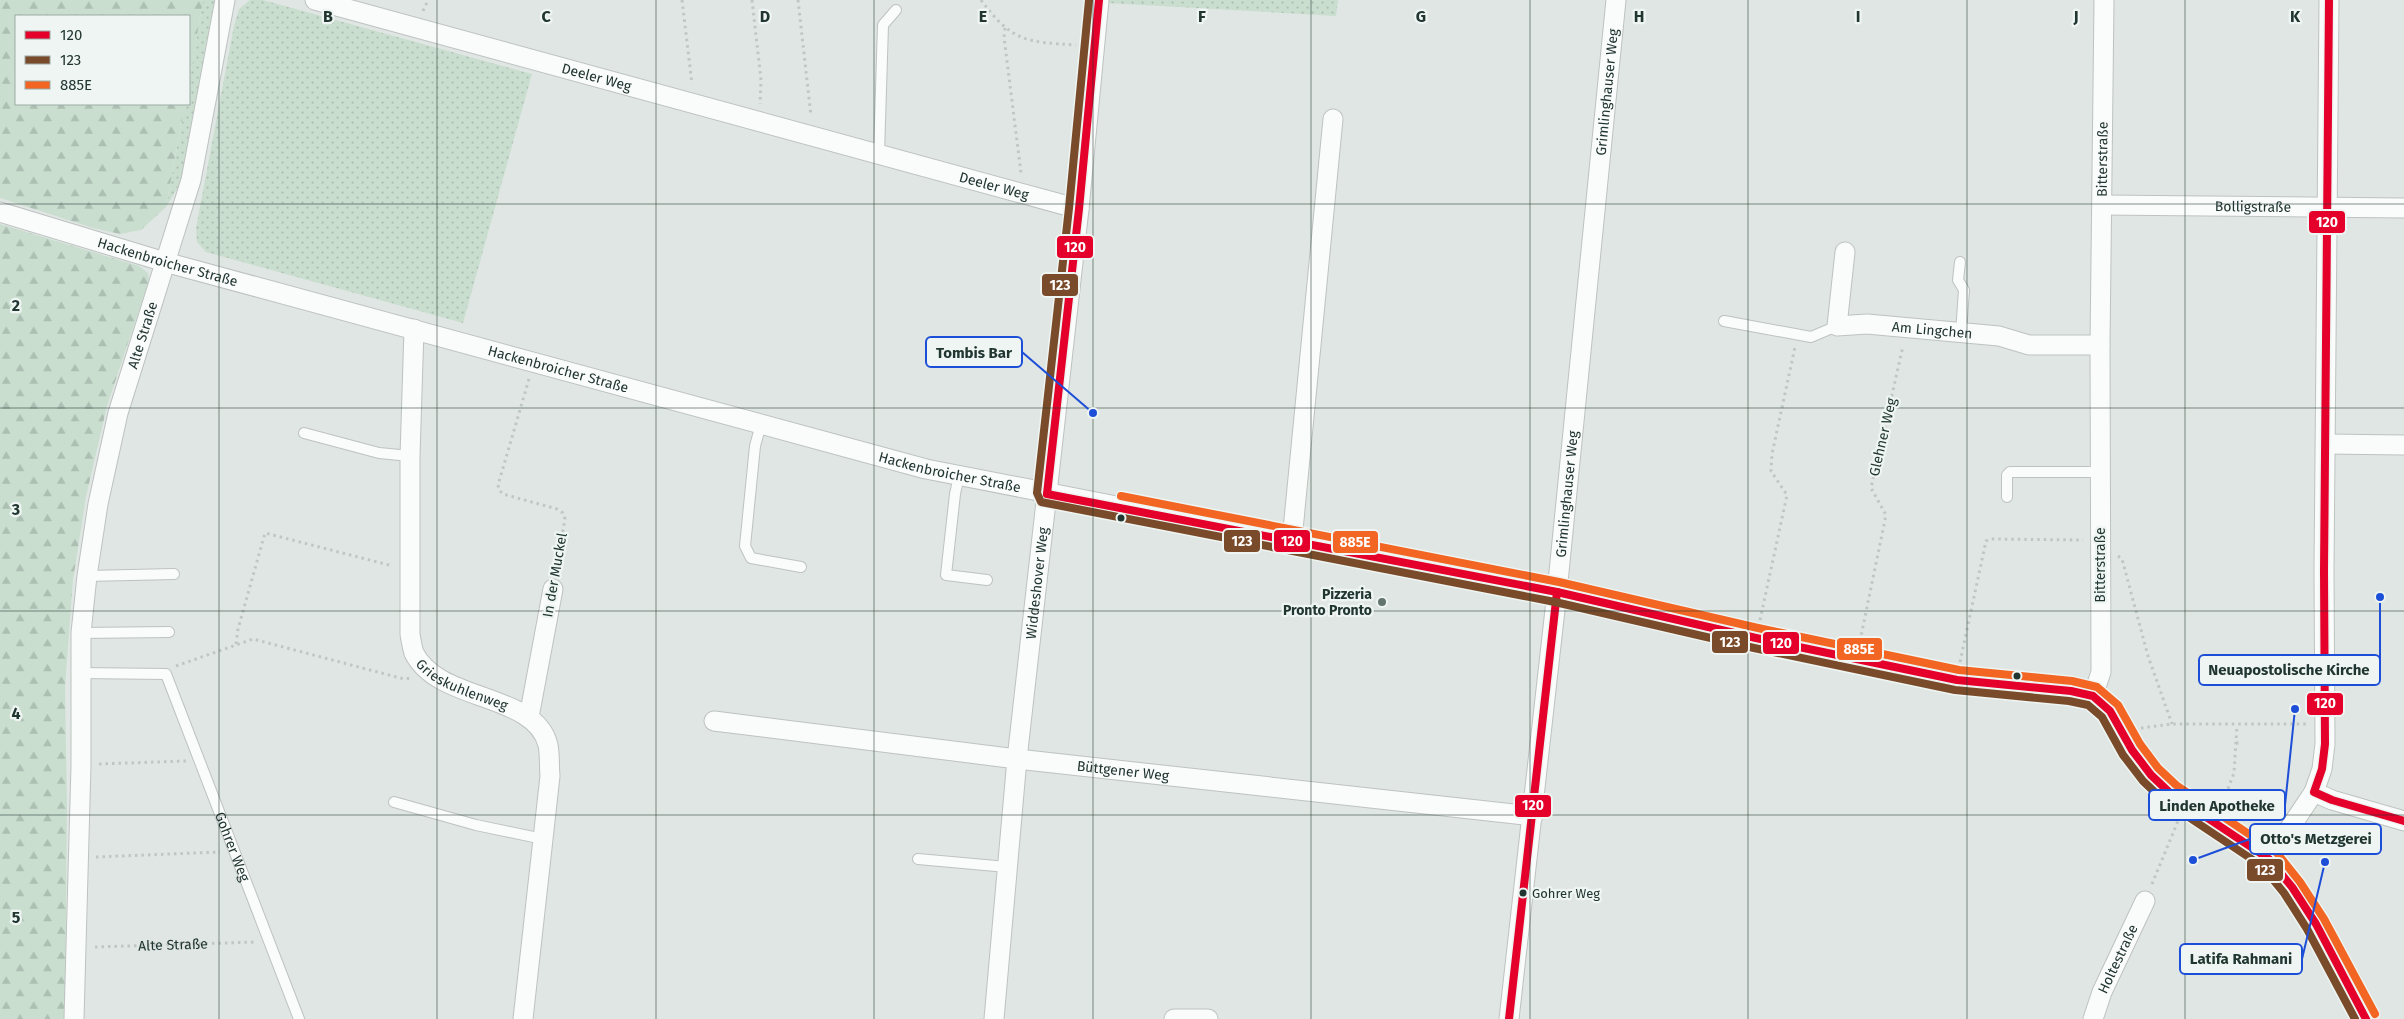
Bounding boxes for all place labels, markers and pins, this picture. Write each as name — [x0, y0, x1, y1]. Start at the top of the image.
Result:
callout: Tombis Bar — [926, 337, 1022, 367]
unlabelled marker — [1116, 513, 1126, 523]
place label: Pizzeria Pronto Pronto — [1283, 586, 1372, 619]
marker: Pizzeria Pronto Pronto — [1376, 596, 1388, 608]
callout: Neuapostolische Kirche — [2199, 655, 2380, 685]
unlabelled marker — [2012, 671, 2022, 681]
callout: Linden Apotheke — [2149, 790, 2285, 820]
callout: Otto's Metzgerei — [2250, 824, 2381, 854]
place label: Gohrer Weg — [1532, 886, 1600, 901]
marker: Gohrer Weg — [1518, 888, 1528, 898]
callout: Latifa Rahmani — [2180, 944, 2302, 974]

